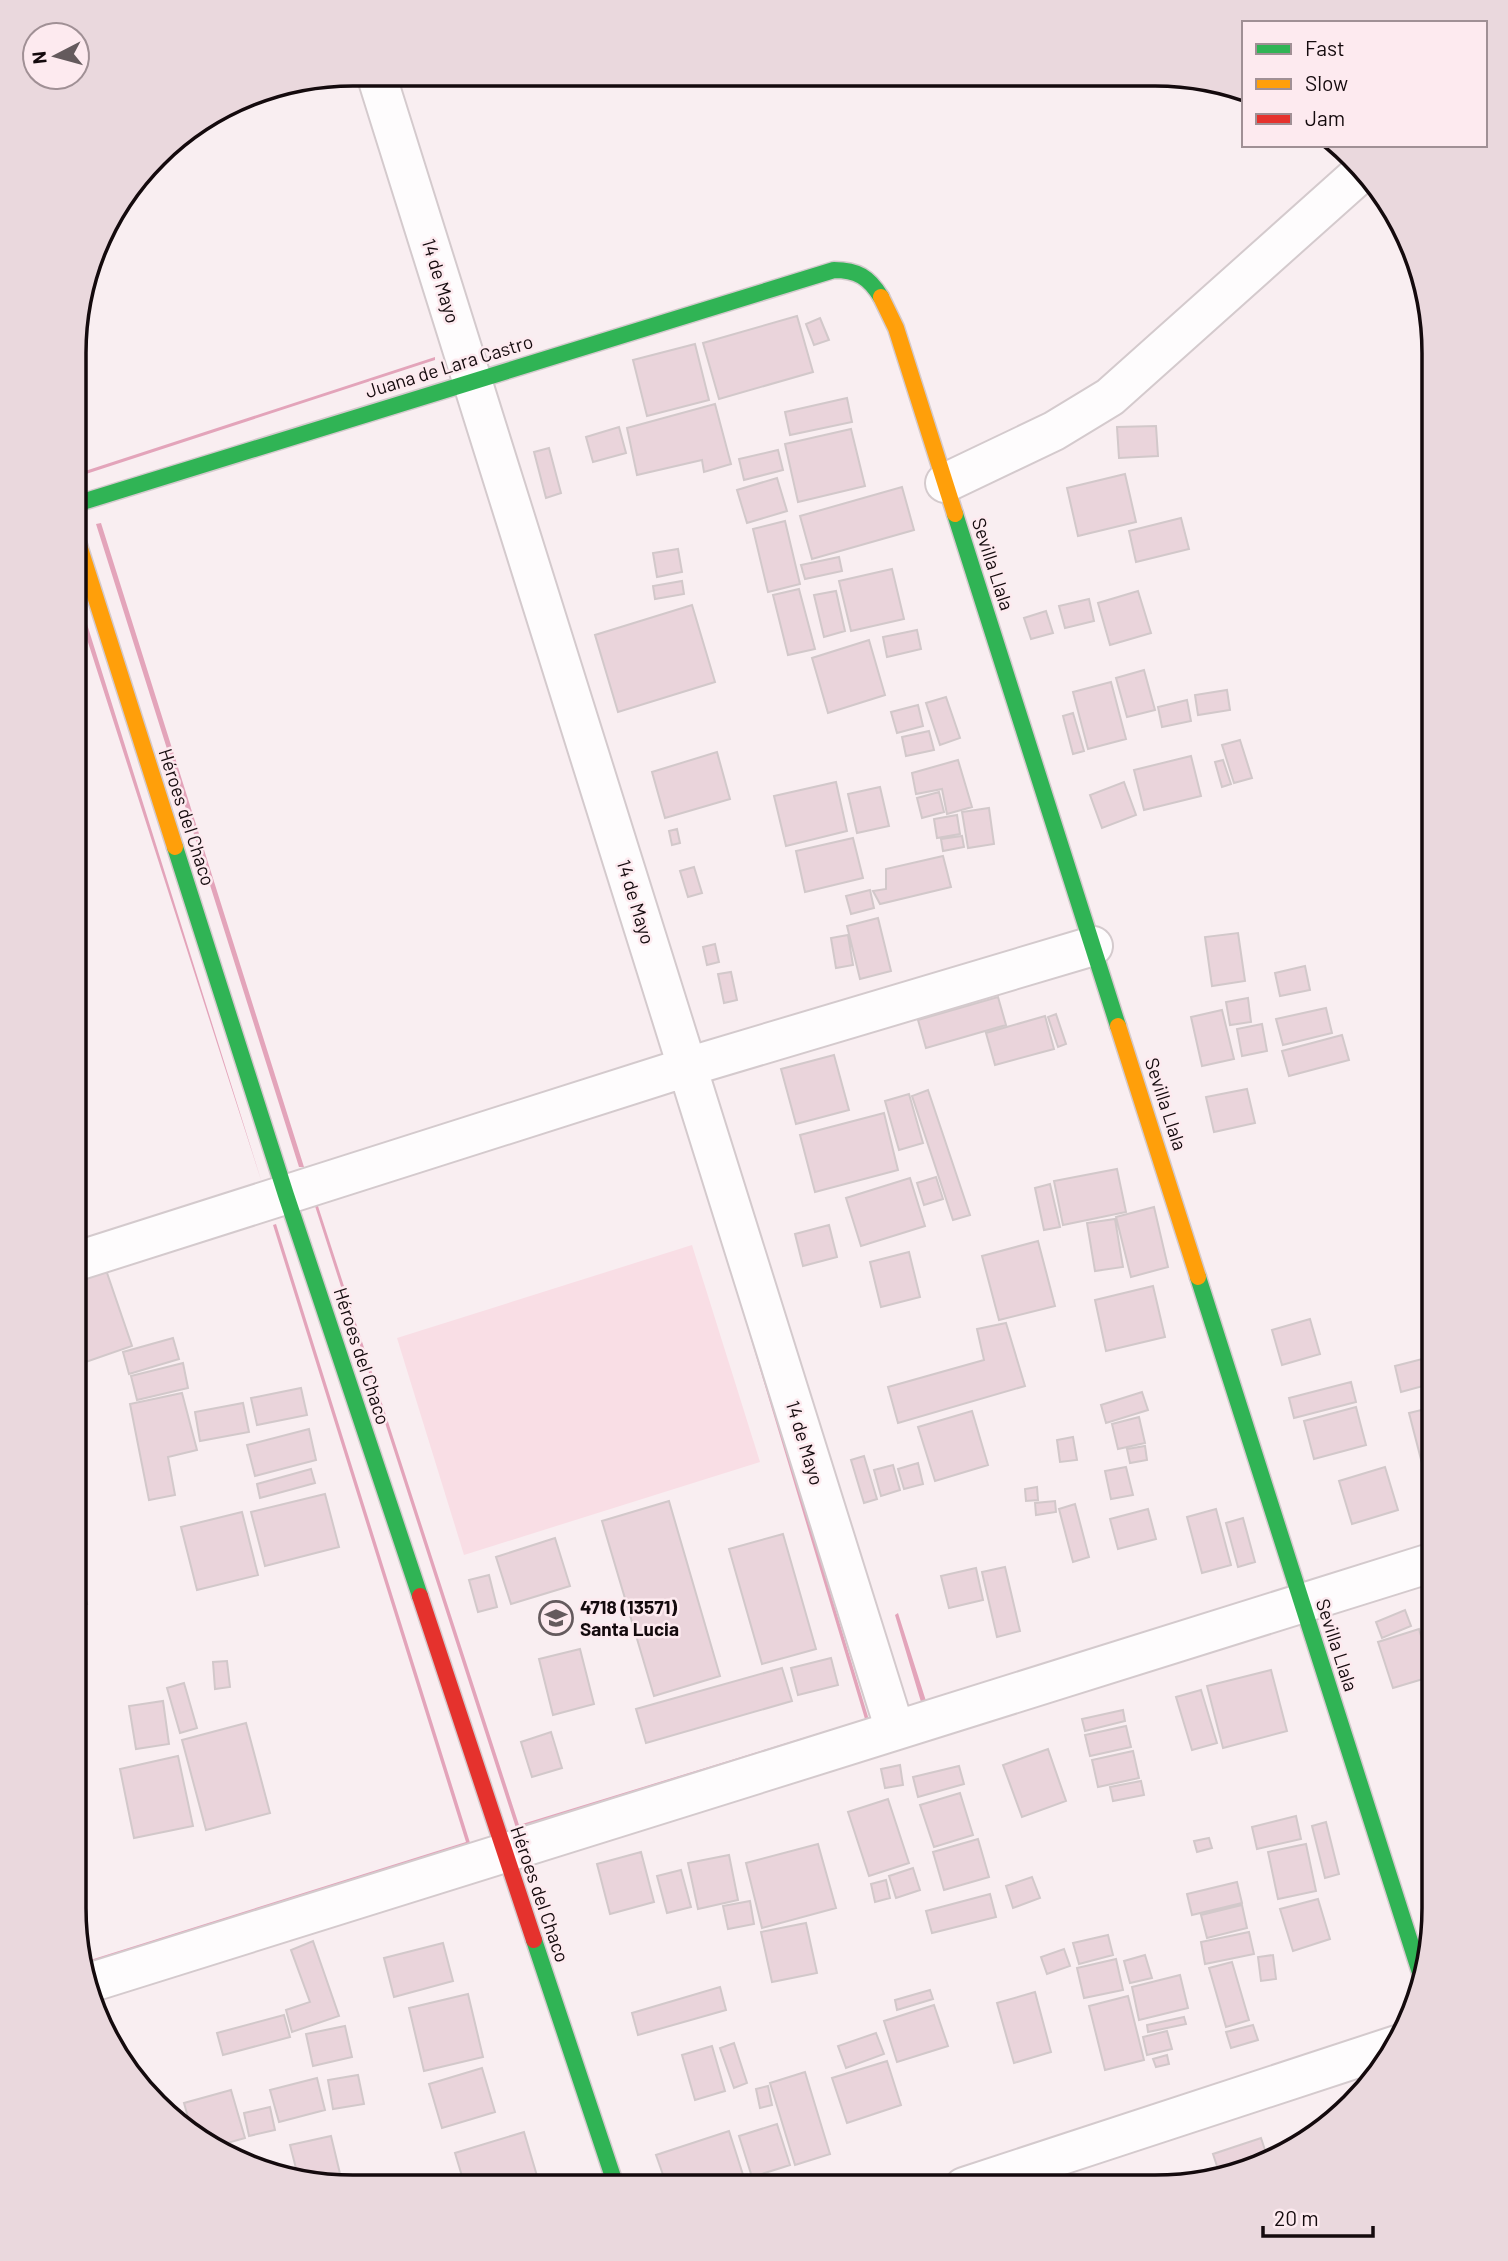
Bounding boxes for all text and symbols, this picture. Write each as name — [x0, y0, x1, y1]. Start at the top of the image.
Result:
north arrow — [21, 21, 91, 91]
legend — [1242, 21, 1487, 147]
text: Fast — [1305, 35, 1345, 60]
text: N — [26, 50, 51, 65]
text: Slow — [1305, 70, 1348, 95]
text: Jam — [1305, 105, 1345, 130]
street label: 14 de Mayo — [418, 236, 465, 326]
street label: Juana de Lara Castro — [362, 329, 535, 402]
street label: Sevilla Llala — [968, 515, 1019, 613]
street label: Héroes del Chaco — [154, 745, 221, 888]
street label: 14 de Mayo — [613, 857, 660, 947]
street label: Sevilla Llala — [1141, 1055, 1192, 1153]
street label: Héroes del Chaco — [329, 1284, 396, 1427]
street label: 14 de Mayo — [782, 1398, 829, 1488]
place label: 4718 (13571) Santa Lucia — [580, 1595, 679, 1640]
street label: Sevilla Llala — [1312, 1596, 1363, 1694]
school or university icon: 4718 (13571) Santa Lucia — [537, 1599, 575, 1637]
street label: Héroes del Chaco — [506, 1823, 575, 1965]
scale bar — [1263, 2194, 1373, 2238]
text: 20 m — [1274, 2205, 1319, 2230]

